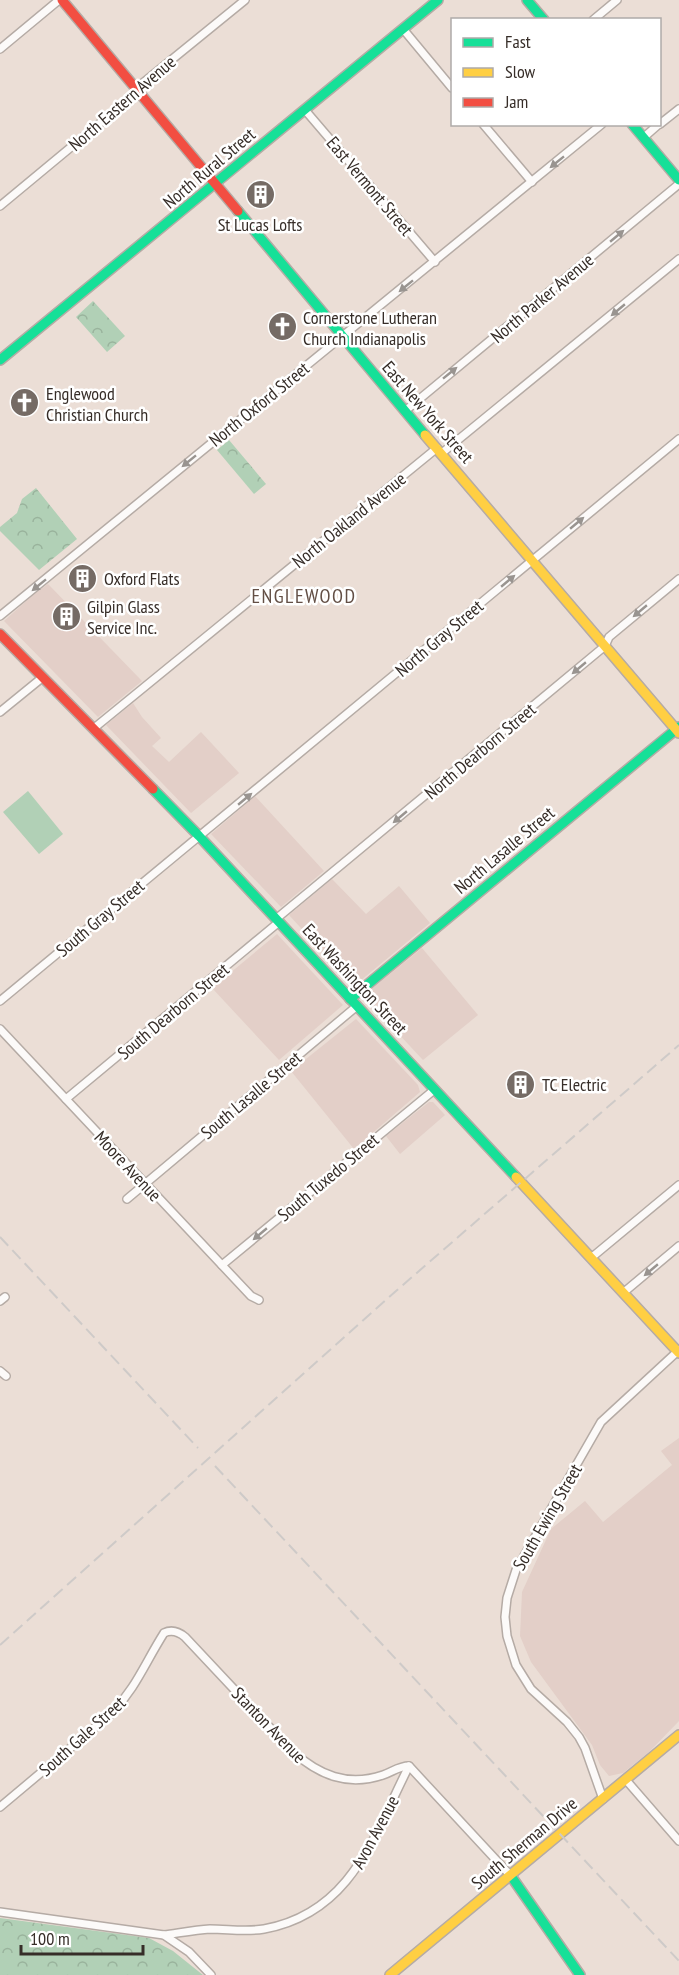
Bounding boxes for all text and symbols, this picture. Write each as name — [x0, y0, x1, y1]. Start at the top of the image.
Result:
legend — [451, 18, 661, 126]
text: Fast — [505, 30, 531, 53]
street label: North Eastern Avenue — [64, 50, 180, 156]
text: Slow — [505, 60, 536, 83]
text: Jam — [504, 90, 528, 113]
street label: North Rural Street — [158, 123, 260, 213]
street label: East Vermont Street — [322, 132, 418, 240]
one-way arrow — [549, 155, 565, 168]
building icon: St Lucas Lofts — [244, 179, 276, 211]
place label: St Lucas Lofts — [218, 213, 302, 236]
one-way arrow — [609, 229, 625, 242]
street label: North Parker Avenue — [486, 248, 598, 348]
one-way arrow — [398, 279, 414, 292]
one-way arrow — [610, 303, 626, 316]
place label: Cornerstone Lutheran Church Indianapolis — [303, 306, 437, 350]
church icon: Cornerstone Lutheran Church Indianapolis — [266, 311, 298, 343]
street label: East New York Street — [377, 356, 479, 468]
street label: North Oxford Street — [204, 357, 314, 451]
one-way arrow — [442, 367, 458, 380]
place label: Englewood Christian Church — [46, 382, 148, 426]
church icon: Englewood Christian Church — [9, 387, 41, 419]
one-way arrow — [182, 454, 197, 467]
street label: North Oakland Avenue — [288, 467, 410, 573]
one-way arrow — [570, 517, 585, 530]
building icon: Oxford Flats — [67, 562, 99, 594]
place label: Oxford Flats — [104, 567, 180, 590]
one-way arrow — [500, 574, 516, 587]
one-way arrow — [32, 578, 47, 591]
district label: ENGLEWOOD — [251, 583, 357, 609]
place label: Gilpin Glass Service Inc. — [87, 595, 160, 639]
street label: North Gray Street — [390, 595, 488, 681]
building icon: Gilpin Glass Service Inc. — [50, 600, 82, 632]
one-way arrow — [633, 604, 648, 617]
one-way arrow — [572, 661, 587, 674]
street label: North Dearborn Street — [420, 698, 540, 804]
one-way arrow — [237, 793, 252, 805]
street label: North Lasalle Street — [449, 801, 559, 899]
one-way arrow — [392, 810, 408, 823]
street label: South Gray Street — [51, 874, 149, 962]
street label: East Washington Street — [298, 919, 412, 1039]
street label: South Dearborn Street — [113, 958, 233, 1064]
street label: South Lasalle Street — [196, 1046, 306, 1144]
building icon: TC Electric — [505, 1068, 537, 1100]
place label: TC Electric — [542, 1073, 607, 1096]
street label: Moore Avenue — [89, 1126, 167, 1206]
street label: South Tuxedo Street — [273, 1128, 383, 1226]
one-way arrow — [252, 1227, 268, 1240]
one-way arrow — [643, 1263, 659, 1276]
street label: South Ewing Street — [507, 1460, 587, 1574]
street label: Stanton Avenue — [227, 1682, 311, 1768]
street label: South Gale Street — [34, 1691, 130, 1781]
street label: Avon Avenue — [346, 1792, 404, 1872]
street label: South Sherman Drive — [466, 1792, 582, 1894]
scale bar — [21, 1918, 142, 1956]
text: 100 m — [30, 1927, 70, 1950]

